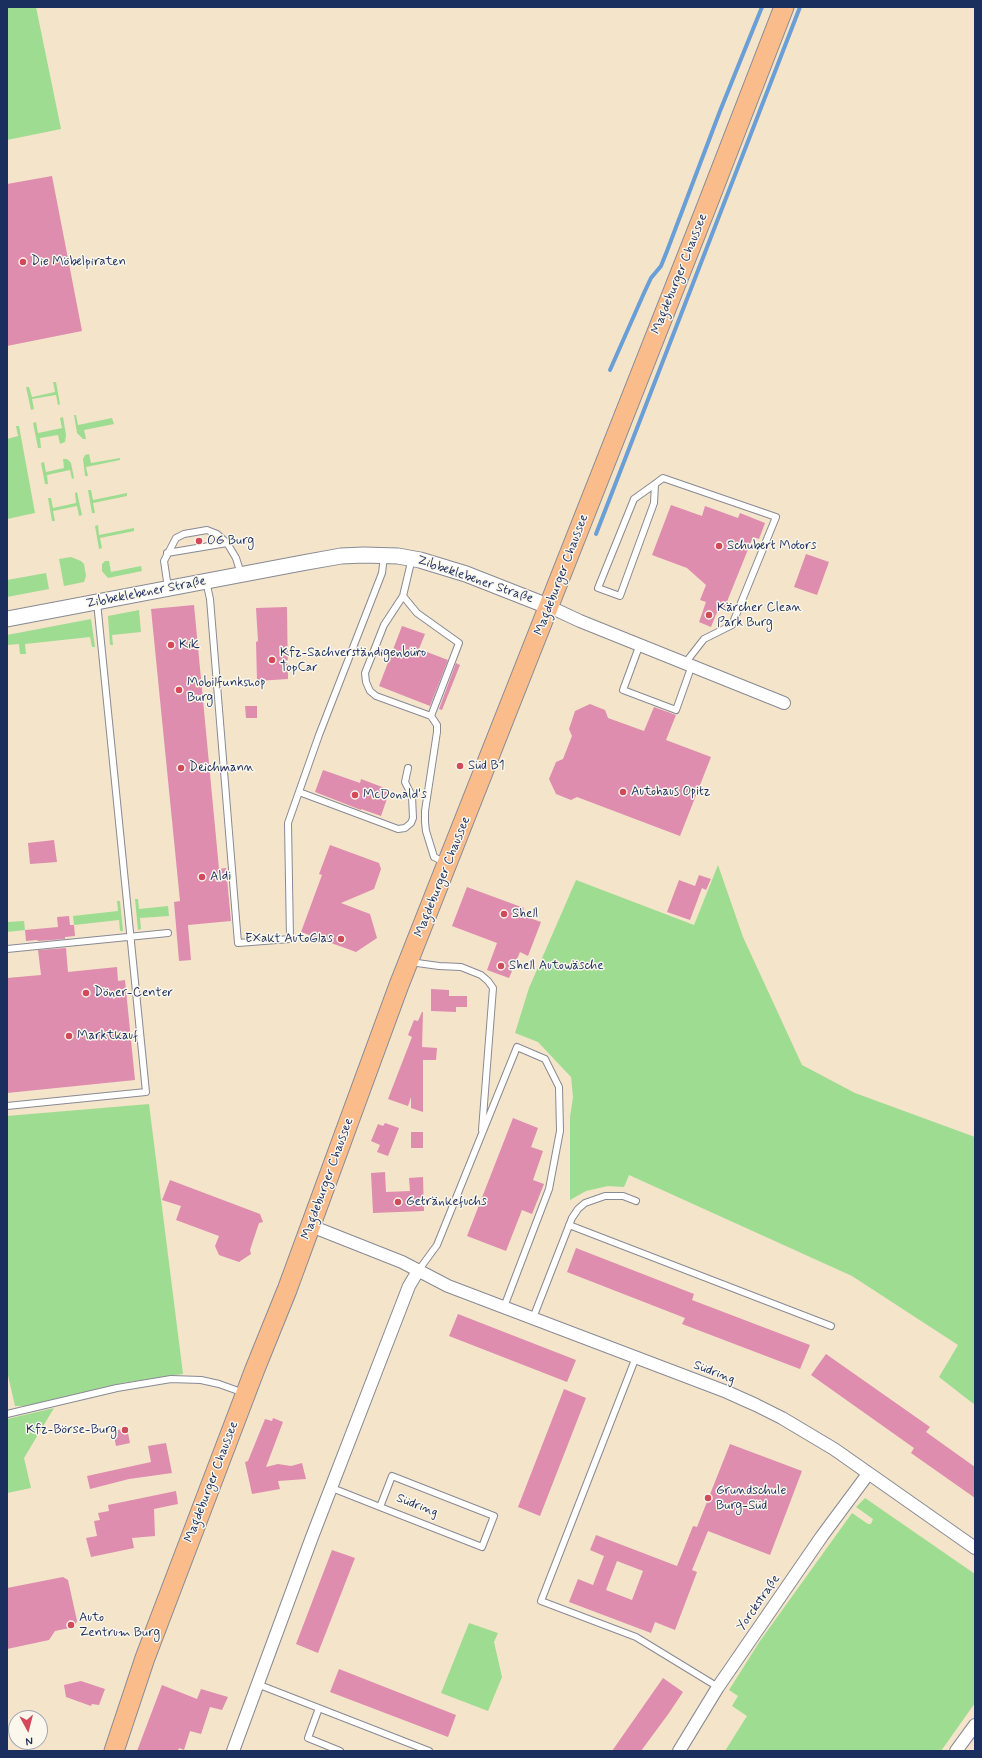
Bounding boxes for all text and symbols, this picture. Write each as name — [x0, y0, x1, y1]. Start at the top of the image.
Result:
street label: Magdeburger Chaussee — [649, 211, 711, 337]
place label: Die Möbelpiraten — [31, 254, 126, 270]
marker: Die Möbelpiraten — [18, 257, 28, 267]
street label: Magdeburger Chaussee — [532, 512, 592, 638]
place label: OG Burg — [207, 533, 254, 549]
marker: OG Burg — [194, 536, 204, 546]
place label: Schubert Motors — [727, 538, 817, 554]
marker: Schubert Motors — [714, 541, 724, 551]
street label: Zibbeklebener Straße — [415, 553, 535, 607]
street label: Zibbeklebener Straße — [85, 574, 207, 612]
place label: Kärcher Clean Park Burg — [717, 600, 802, 631]
marker: Kärcher Clean Park Burg — [704, 610, 714, 620]
place label: KiK — [179, 637, 200, 653]
marker: KiK — [166, 640, 176, 650]
place label: Kfz-Sachverständigenbüro TopCar — [280, 645, 426, 676]
marker: Kfz-Sachverständigenbüro TopCar — [267, 655, 277, 665]
place label: Mobilfunkshop Burg — [187, 675, 265, 706]
marker: Mobilfunkshop Burg — [174, 685, 184, 695]
place label: Süd B1 — [468, 758, 505, 774]
place label: Deichmann — [189, 760, 254, 776]
marker: Süd B1 — [455, 761, 465, 771]
marker: Deichmann — [176, 763, 186, 773]
place label: Autohaus Opitz — [631, 784, 710, 800]
place label: McDonald's — [363, 787, 427, 803]
marker: Autohaus Opitz — [618, 787, 628, 797]
marker: McDonald's — [350, 790, 360, 800]
street label: Magdeburger Chaussee — [412, 814, 474, 940]
place label: Aldi — [210, 869, 231, 885]
marker: Aldi — [197, 872, 207, 882]
place label: Shell — [512, 906, 538, 922]
marker: Shell — [499, 909, 509, 919]
place label: EXakt AutoGlas — [245, 931, 333, 947]
marker: EXakt AutoGlas — [336, 934, 346, 944]
place label: Shell Autowäsche — [509, 958, 604, 974]
marker: Shell Autowäsche — [496, 961, 506, 971]
place label: Döner-Center — [94, 985, 173, 1001]
marker: Döner-Center — [81, 988, 91, 998]
place label: Marktkauf — [77, 1028, 138, 1044]
marker: Marktkauf — [64, 1031, 74, 1041]
street label: Magdeburger Chaussee — [299, 1116, 357, 1242]
place label: Getränkefuchs — [406, 1194, 487, 1210]
marker: Getränkefuchs — [393, 1197, 403, 1207]
street label: Südring — [691, 1358, 737, 1388]
street label: Magdeburger Chaussee — [182, 1419, 242, 1545]
place label: Kfz-Börse-Burg — [26, 1422, 117, 1438]
marker: Kfz-Börse-Burg — [120, 1425, 130, 1435]
place label: Grundschule Burg-Süd — [716, 1483, 786, 1514]
street label: Südring — [394, 1491, 440, 1521]
marker: Grundschule Burg-Süd — [703, 1493, 713, 1503]
street label: Yorckstraße — [734, 1572, 784, 1634]
place label: Auto Zentrum Burg — [79, 1610, 160, 1641]
marker: Auto Zentrum Burg — [66, 1620, 76, 1630]
north arrow — [8, 1710, 48, 1750]
text: N — [25, 1734, 34, 1748]

